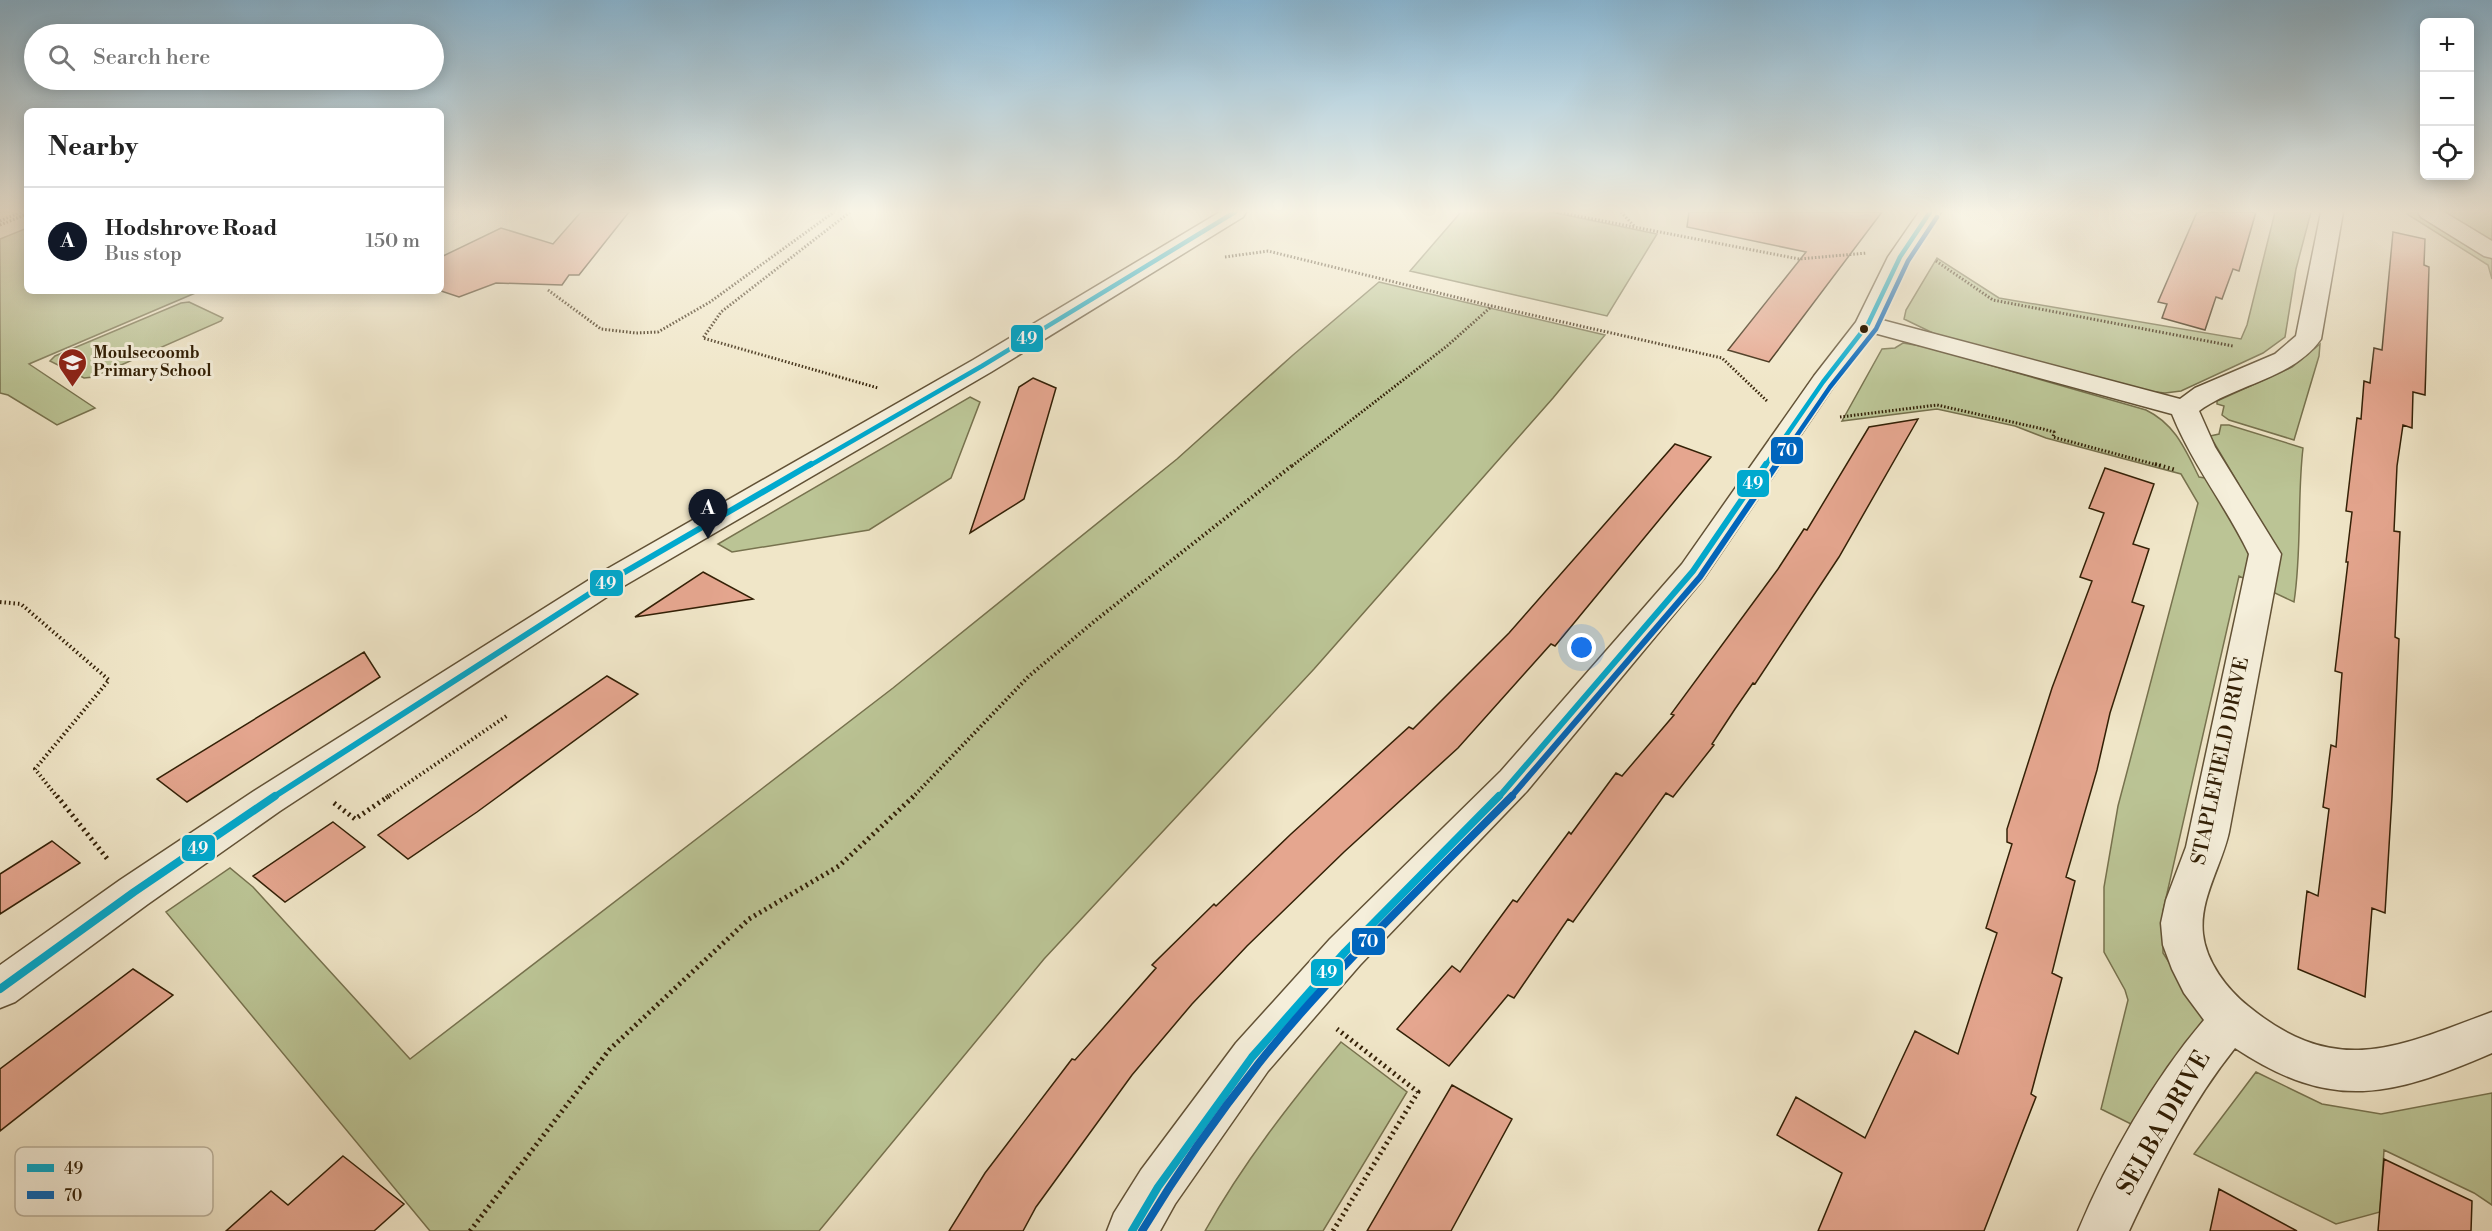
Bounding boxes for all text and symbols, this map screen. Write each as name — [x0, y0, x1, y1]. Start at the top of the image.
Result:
map controls — [2420, 18, 2474, 180]
button: + — [2420, 18, 2474, 72]
search box — [24, 24, 444, 90]
icon: search — [45, 41, 78, 74]
text: Search here — [93, 44, 210, 71]
button: − — [2420, 72, 2474, 126]
button: locate — [2420, 126, 2474, 180]
text: Nearby — [48, 131, 138, 163]
text: Hodshrove Road — [105, 215, 277, 242]
text: A — [60, 229, 75, 254]
text: 150 m — [365, 229, 420, 254]
text: Bus stop — [105, 242, 182, 267]
unlabelled marker — [1858, 323, 1870, 335]
line badge: 49 — [1010, 324, 1044, 353]
text: 49 — [1017, 329, 1037, 349]
place label: Moulsecoomb Primary School — [93, 343, 212, 381]
school or university icon: Moulsecoomb Primary School — [56, 346, 88, 388]
line badge: 70 — [1770, 436, 1804, 465]
text: 70 — [1777, 441, 1797, 461]
line badge: 49 — [1736, 469, 1770, 498]
text: 49 — [1743, 474, 1763, 494]
pin: A — [688, 490, 728, 539]
line badge: 49 — [589, 569, 624, 597]
text: 49 — [596, 574, 616, 594]
your location — [1567, 633, 1596, 662]
street label: STAPLEFIELD DRIVE — [2187, 655, 2255, 867]
line badge: 49 — [181, 834, 216, 862]
text: 49 — [188, 839, 208, 859]
line badge: 70 — [1351, 927, 1386, 956]
text: 70 — [1358, 932, 1378, 952]
line badge: 49 — [1310, 958, 1344, 987]
text: 49 — [1317, 963, 1337, 983]
street label: SELBA DRIVE — [2111, 1045, 2217, 1201]
legend — [15, 1147, 213, 1216]
text: 49 — [64, 1159, 84, 1179]
text: 70 — [64, 1186, 82, 1206]

